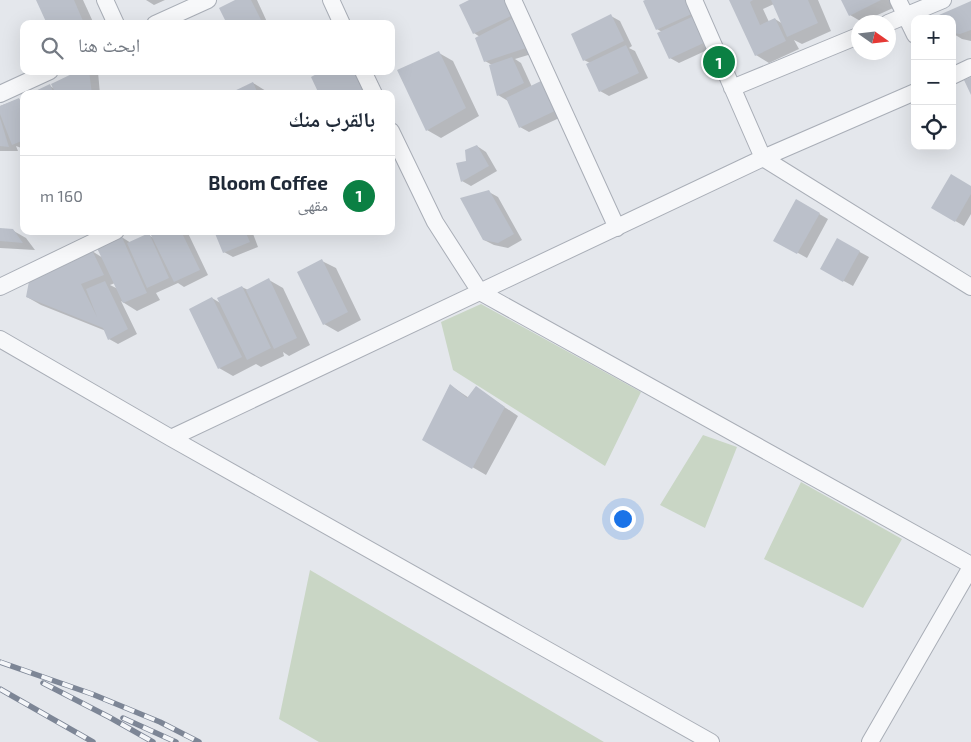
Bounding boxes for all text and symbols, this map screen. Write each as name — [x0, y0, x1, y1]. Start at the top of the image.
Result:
north arrow — [851, 15, 896, 60]
map controls — [911, 15, 956, 150]
button: + — [911, 15, 956, 60]
search box — [20, 20, 395, 75]
text: ابحث هنا — [78, 33, 140, 56]
icon: search — [38, 34, 66, 62]
pin: 1 — [703, 43, 735, 81]
button: − — [911, 60, 956, 105]
button: locate — [911, 105, 956, 150]
text: بالقرب منك — [289, 106, 375, 131]
text: Bloom Coffee — [208, 171, 328, 194]
text: 160 m — [40, 186, 83, 205]
text: 1 — [356, 186, 362, 205]
text: مقهى — [297, 195, 328, 214]
your location — [610, 506, 636, 532]

